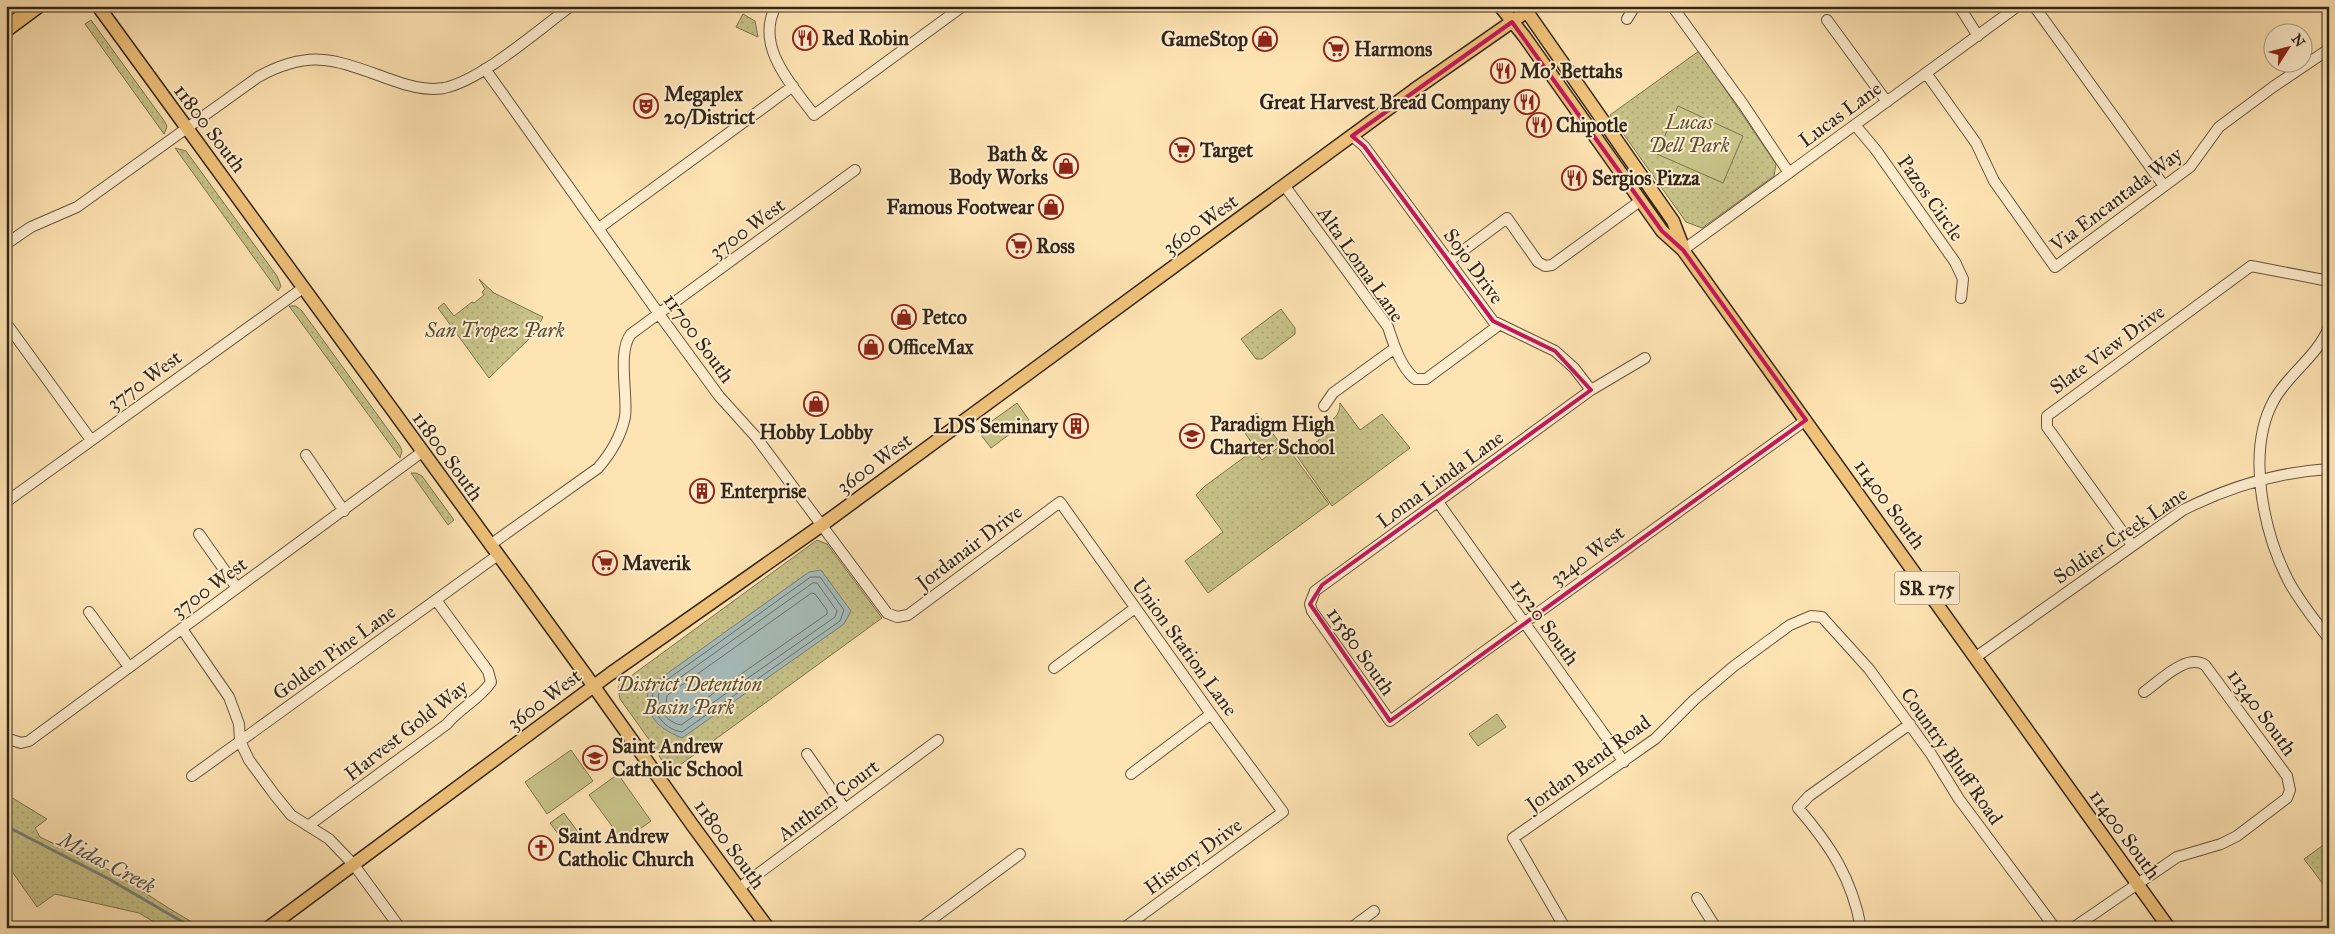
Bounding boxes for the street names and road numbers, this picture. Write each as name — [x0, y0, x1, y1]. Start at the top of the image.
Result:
street label: Lucas Lane — [1794, 76, 1886, 152]
street label: 11800 South — [169, 79, 251, 177]
street label: Via Encantada Way — [2045, 141, 2187, 257]
street label: Pazos Circle — [1893, 150, 1969, 246]
street label: 3600 West — [1158, 189, 1242, 259]
street label: 3700 West — [705, 193, 789, 263]
street label: Alta Loma Lane — [1312, 201, 1410, 326]
street label: Sojo Drive — [1439, 224, 1509, 308]
street label: 11700 South — [659, 289, 739, 387]
street label: Slate View Drive — [2045, 299, 2169, 399]
street label: 3770 West — [102, 345, 186, 415]
street label: 11800 South — [408, 407, 488, 505]
street label: Loma Linda Lane — [1372, 425, 1508, 533]
street label: 3600 West — [832, 428, 916, 498]
street label: 11400 South — [1849, 454, 1931, 554]
street label: Soldier Creek Lane — [2049, 481, 2191, 589]
street label: Jordanair Drive — [910, 499, 1027, 597]
street label: 3240 West — [1545, 520, 1629, 590]
street label: 3700 West — [167, 552, 251, 622]
road number: SR 175 — [1894, 572, 1960, 604]
street label: Union Station Lane — [1127, 574, 1243, 720]
street label: 11520 South — [1506, 574, 1584, 670]
street label: Golden Pine Lane — [268, 599, 400, 705]
street label: 11580 South — [1322, 602, 1400, 700]
street label: 3600 West — [502, 663, 586, 735]
street label: 11340 South — [2222, 664, 2302, 760]
street label: Harvest Gold Way — [340, 674, 473, 786]
street label: Country Bluff Road — [1896, 683, 2008, 829]
street label: Jordan Bend Road — [1519, 710, 1656, 818]
street label: Anthem Court — [772, 754, 883, 847]
street label: 11400 South — [2084, 784, 2166, 884]
street label: 11800 South — [690, 795, 770, 893]
street label: History Drive — [1140, 813, 1246, 899]

